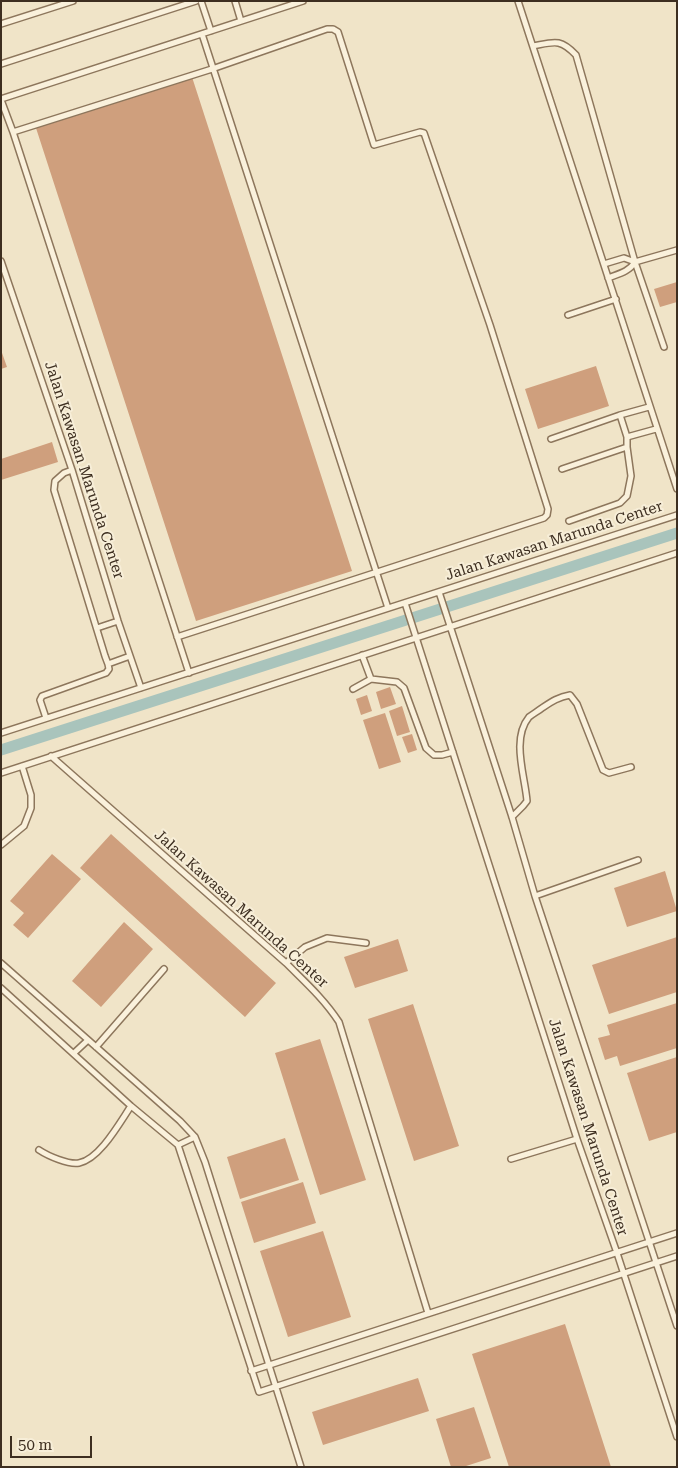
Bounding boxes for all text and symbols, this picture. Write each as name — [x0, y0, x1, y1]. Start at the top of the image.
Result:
street label: Jalan Kawasan Marunda Center — [40, 359, 128, 581]
street label: Jalan Kawasan Marunda Center — [443, 497, 665, 585]
street label: Jalan Kawasan Marunda Center — [150, 826, 332, 992]
street label: Jalan Kawasan Marunda Center — [544, 1016, 632, 1238]
scale bar — [12, 1426, 95, 1458]
text: 50 m — [18, 1436, 52, 1454]

